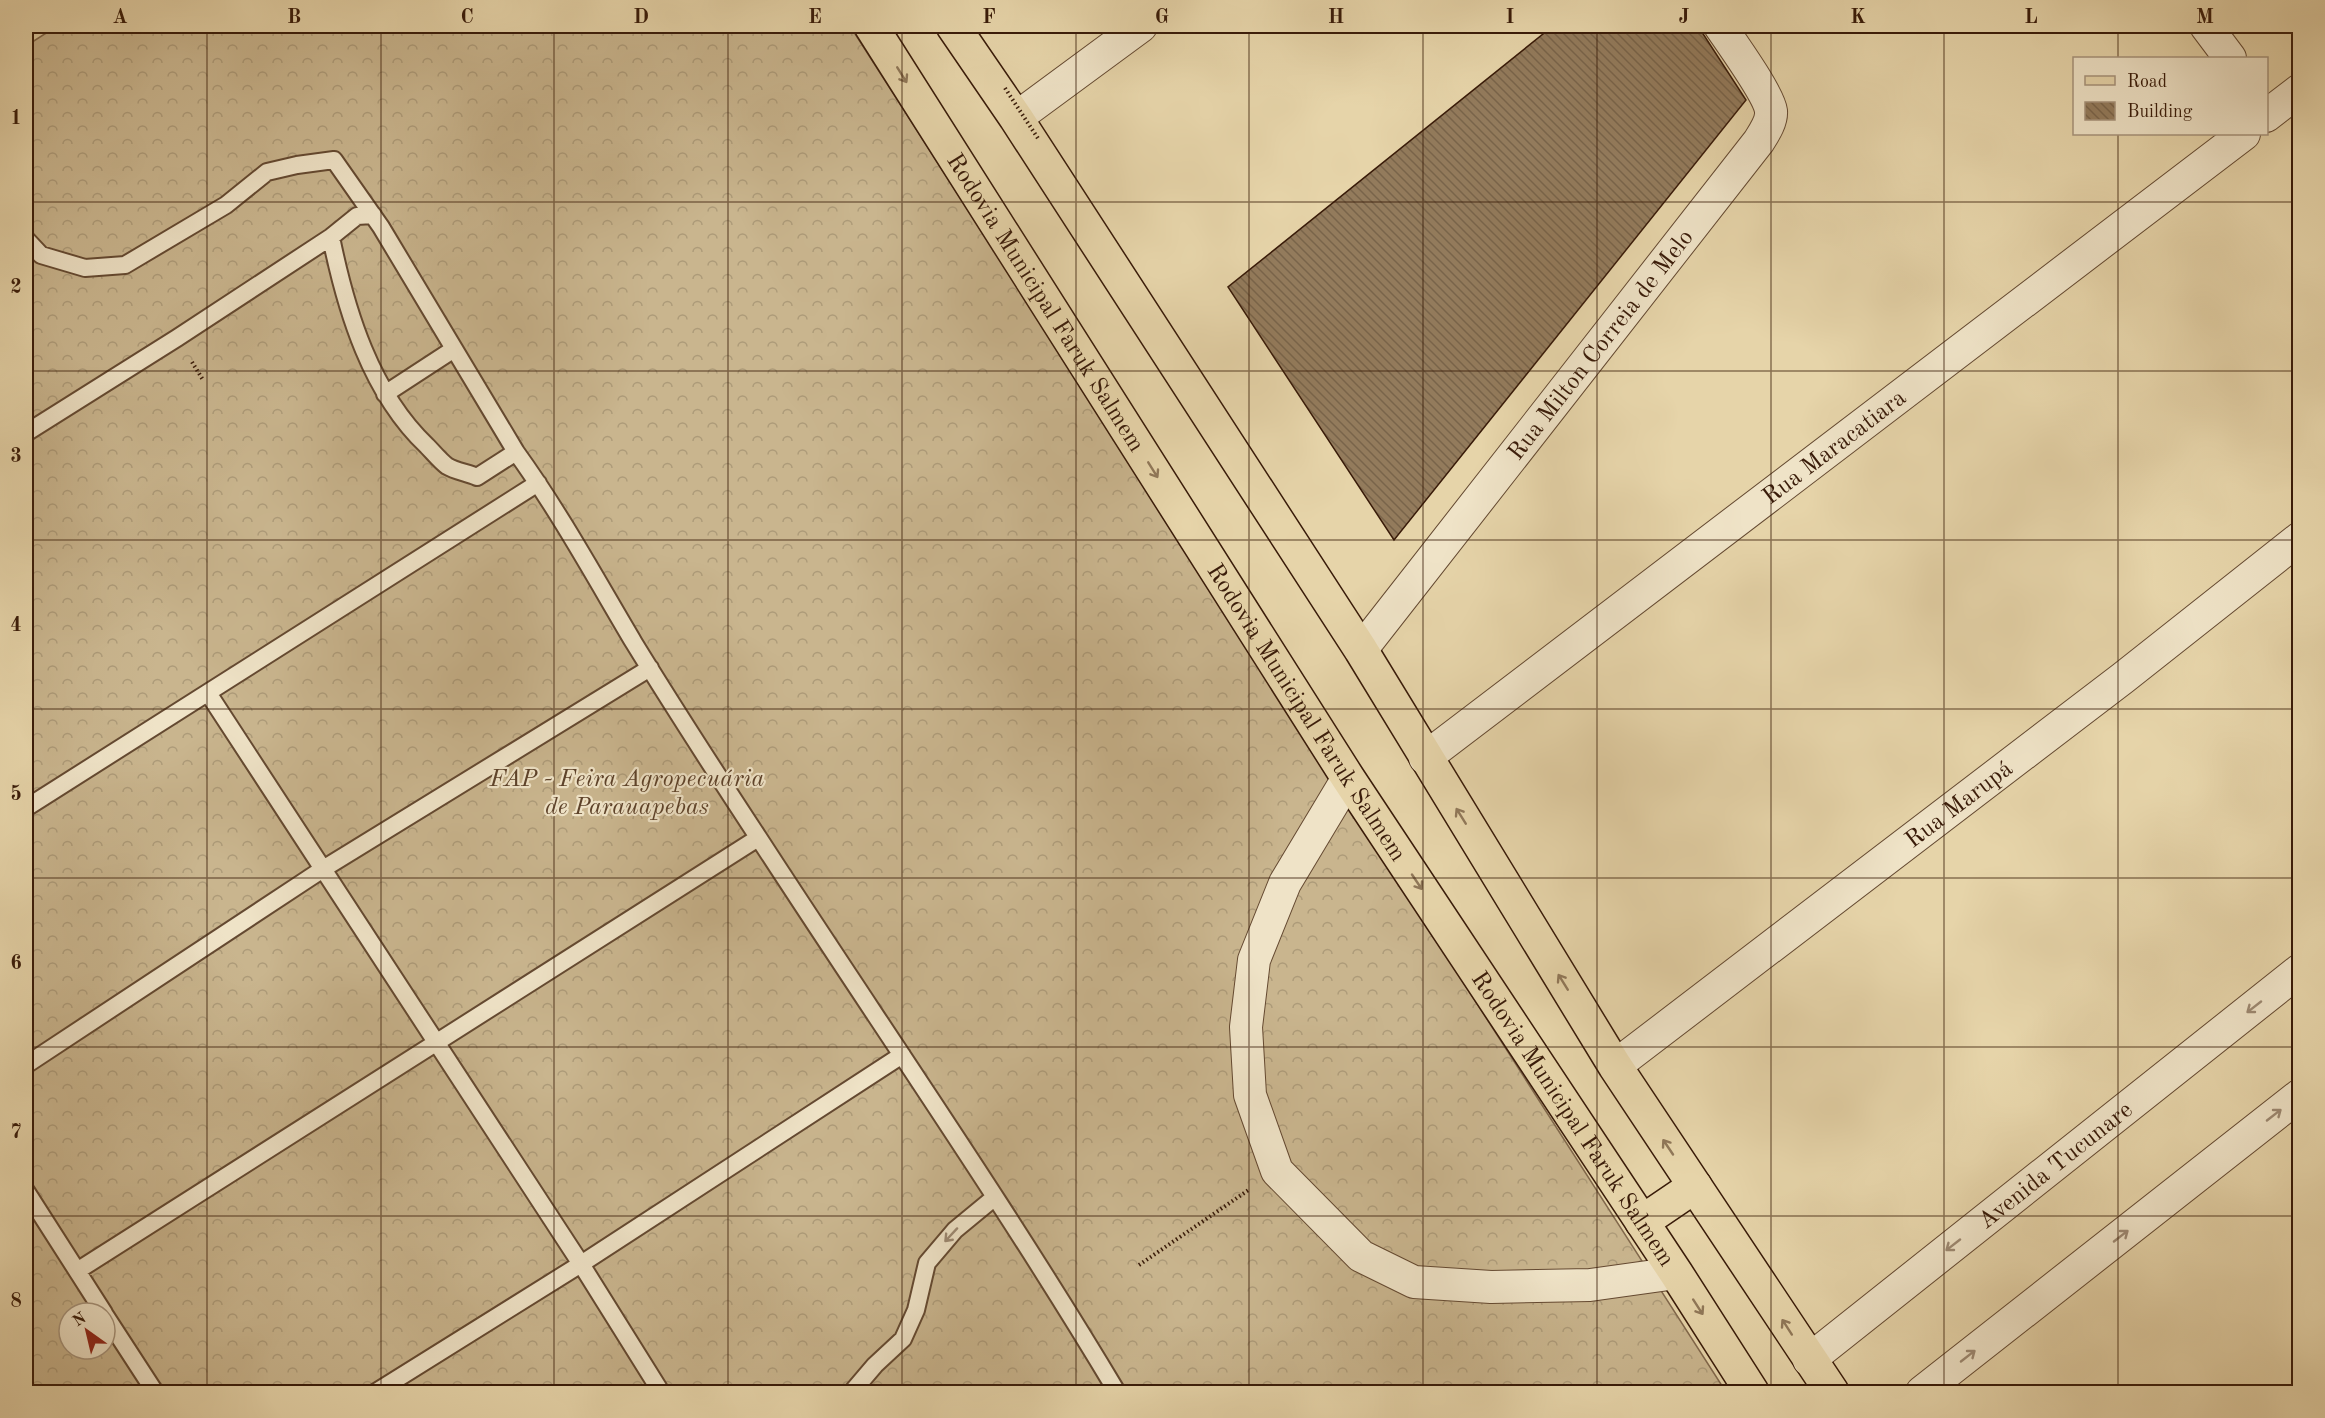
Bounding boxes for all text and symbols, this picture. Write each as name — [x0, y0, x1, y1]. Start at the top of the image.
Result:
text: A — [112, 8, 128, 28]
text: B — [287, 8, 301, 28]
text: C — [460, 8, 474, 28]
text: D — [633, 8, 649, 28]
text: E — [808, 8, 822, 28]
text: F — [982, 8, 996, 28]
text: G — [1155, 8, 1169, 28]
text: H — [1328, 8, 1344, 28]
text: I — [1506, 8, 1514, 28]
text: J — [1679, 8, 1690, 28]
text: K — [1850, 8, 1866, 28]
text: L — [2024, 8, 2038, 28]
text: M — [2196, 8, 2214, 28]
legend — [2073, 57, 2268, 135]
one-way arrow — [897, 66, 909, 83]
text: Road — [2127, 73, 2167, 91]
text: Building — [2127, 103, 2193, 121]
text: 1 — [10, 109, 22, 129]
street label: Rodovia Municipal Faruk Salmem — [941, 150, 1148, 457]
street label: Rua Milton Correia de Melo — [1504, 226, 1699, 465]
text: 2 — [10, 278, 22, 298]
street label: Rua Maracatiara — [1759, 386, 1911, 510]
text: 3 — [10, 447, 22, 467]
one-way arrow — [1147, 461, 1159, 478]
street label: Rodovia Municipal Faruk Salmem — [1201, 560, 1410, 866]
text: 4 — [10, 616, 22, 636]
street label: Rua Marupá — [1902, 757, 2018, 854]
park label: FAP - Feira Agropecuária de Parauapebas — [489, 768, 765, 820]
text: 5 — [10, 784, 22, 805]
one-way arrow — [1455, 808, 1467, 825]
one-way arrow — [1411, 873, 1423, 890]
text: 6 — [10, 954, 22, 974]
street label: Rodovia Municipal Faruk Salmem — [1466, 968, 1678, 1271]
one-way arrow — [1557, 974, 1569, 991]
one-way arrow — [2246, 1000, 2262, 1013]
street label: Avenida Tucunare — [1975, 1098, 2138, 1234]
one-way arrow — [2266, 1109, 2282, 1122]
text: 7 — [10, 1123, 22, 1143]
one-way arrow — [1662, 1138, 1675, 1155]
one-way arrow — [944, 1227, 958, 1242]
one-way arrow — [2113, 1229, 2129, 1242]
one-way arrow — [1945, 1239, 1961, 1252]
text: 8 — [10, 1292, 22, 1312]
one-way arrow — [1692, 1298, 1704, 1315]
north arrow — [57, 1301, 117, 1361]
text: N — [70, 1310, 90, 1330]
one-way arrow — [1781, 1319, 1793, 1336]
one-way arrow — [1959, 1350, 1975, 1363]

